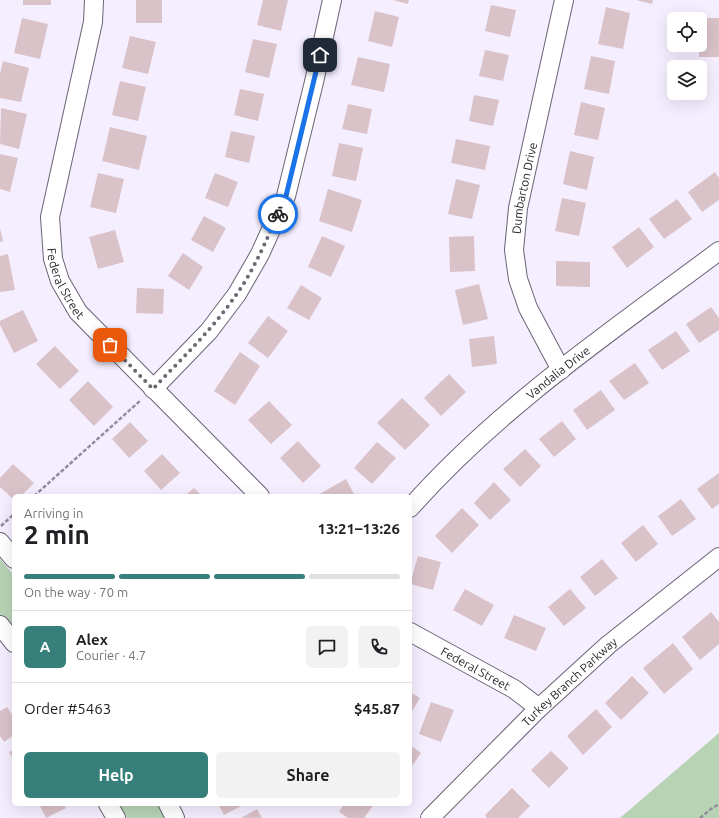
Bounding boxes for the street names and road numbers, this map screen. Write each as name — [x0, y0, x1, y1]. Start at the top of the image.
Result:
street label: Dumbarton Drive — [509, 141, 539, 234]
street label: Federal Street — [46, 247, 87, 321]
street label: Vandalia Drive — [523, 343, 592, 401]
street label: Turkey Branch Parkway — [519, 634, 619, 728]
street label: Federal Street — [439, 644, 513, 692]

